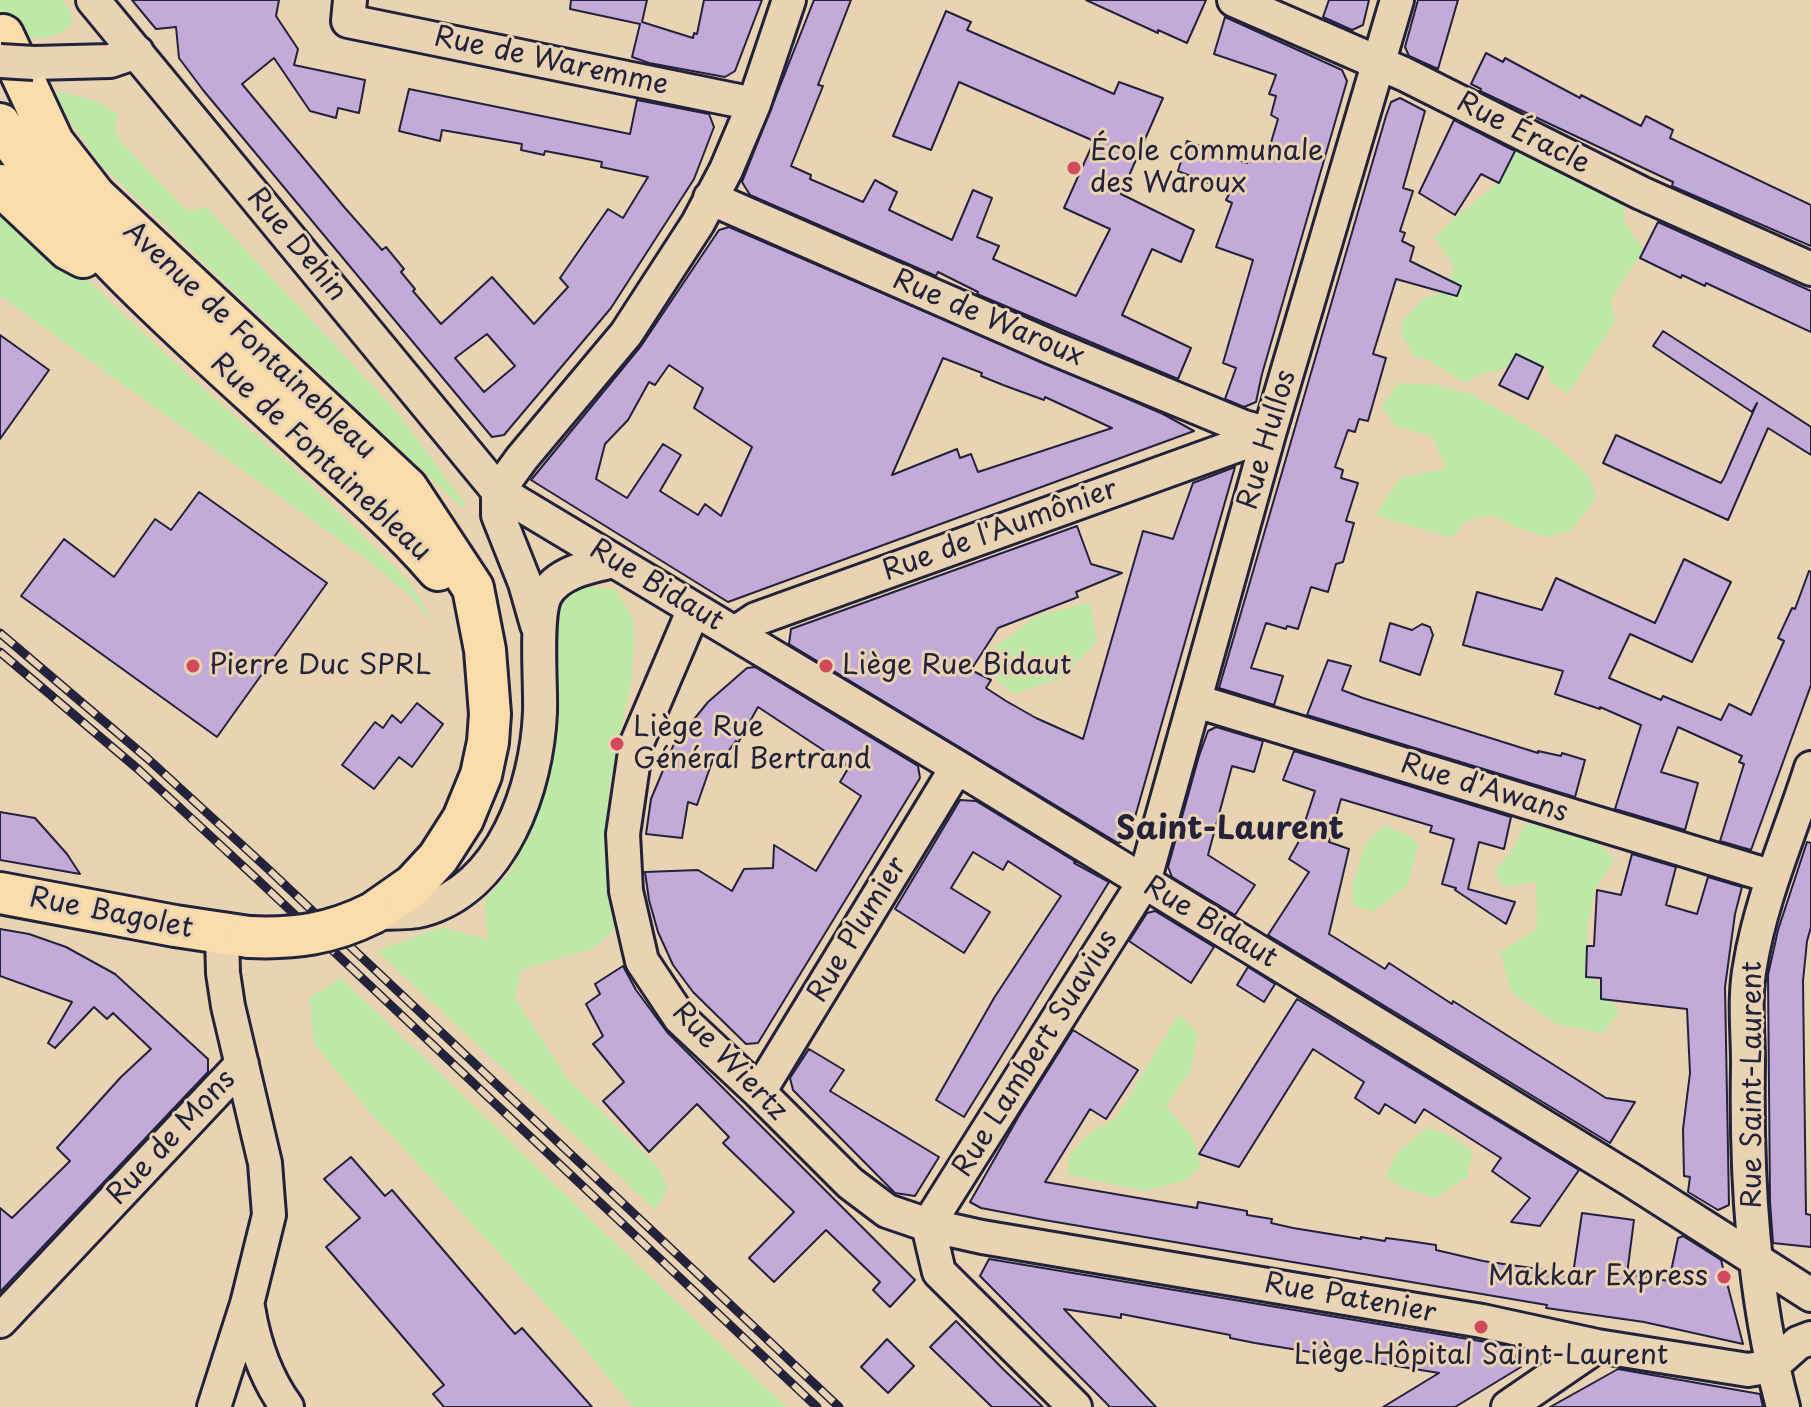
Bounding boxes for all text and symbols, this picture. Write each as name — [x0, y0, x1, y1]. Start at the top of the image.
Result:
street label: Rue de Waremme — [431, 21, 671, 103]
street label: Rue Éracle — [1451, 86, 1595, 182]
place label: École communale des Waroux — [1090, 135, 1324, 201]
marker: École communale des Waroux — [1065, 159, 1083, 177]
street label: Rue Dehin — [239, 182, 353, 308]
street label: Avenue de Fontainebleau — [116, 215, 382, 467]
street label: Rue de Waroux — [887, 263, 1089, 375]
street label: Rue de Fontainebleau — [203, 347, 437, 569]
street label: Rue Hullos — [1232, 366, 1304, 514]
street label: Rue de l'Aumônier — [878, 473, 1122, 589]
street label: Rue Bidaut — [583, 533, 729, 639]
place label: Pierre Duc SPRL — [209, 649, 431, 683]
place label: Liège Rue Bidaut — [842, 649, 1071, 683]
marker: Pierre Duc SPRL — [184, 657, 202, 675]
marker: Liège Rue Bidaut — [817, 657, 835, 675]
place label: Liège Rue Général Bertrand — [633, 711, 871, 777]
marker: Liège Rue Général Bertrand — [608, 735, 626, 753]
street label: Rue d'Awans — [1396, 748, 1572, 830]
district label: Saint-Laurent — [1116, 811, 1344, 849]
street label: Rue Plumier — [801, 851, 915, 1009]
street label: Rue Bidaut — [1137, 870, 1283, 976]
street label: Rue Bagolet — [26, 882, 196, 946]
street label: Rue Lambert Suavius — [946, 925, 1126, 1183]
street label: Rue Saint-Laurent — [1736, 961, 1770, 1209]
street label: Rue Wiertz — [664, 996, 794, 1128]
street label: Rue de Mons — [101, 1063, 243, 1213]
place label: Makkar Express — [1488, 1260, 1708, 1294]
street label: Rue Patenier — [1261, 1267, 1439, 1331]
marker: Makkar Express — [1715, 1268, 1733, 1286]
marker: Liège Hôpital Saint-Laurent — [1472, 1318, 1490, 1336]
place label: Liège Hôpital Saint-Laurent — [1294, 1339, 1668, 1373]

